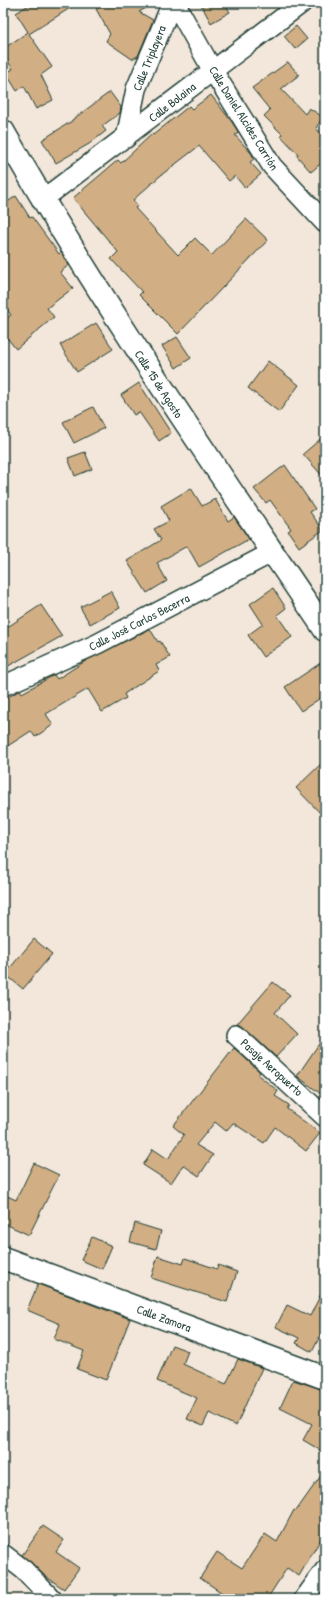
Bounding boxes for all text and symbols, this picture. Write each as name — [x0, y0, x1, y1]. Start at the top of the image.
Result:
street label: Calle Triplayera — [128, 22, 170, 93]
street label: Calle Daniel Alcides Carrión — [205, 63, 283, 173]
street label: Calle Bolaina — [145, 78, 199, 126]
street label: Calle 15 de Agosto — [131, 347, 187, 421]
street label: Calle José Carlos Becerra — [86, 589, 193, 655]
street label: Pasaje Aeropuerto — [237, 1034, 307, 1100]
street label: Calle Zamora — [134, 1300, 194, 1336]

